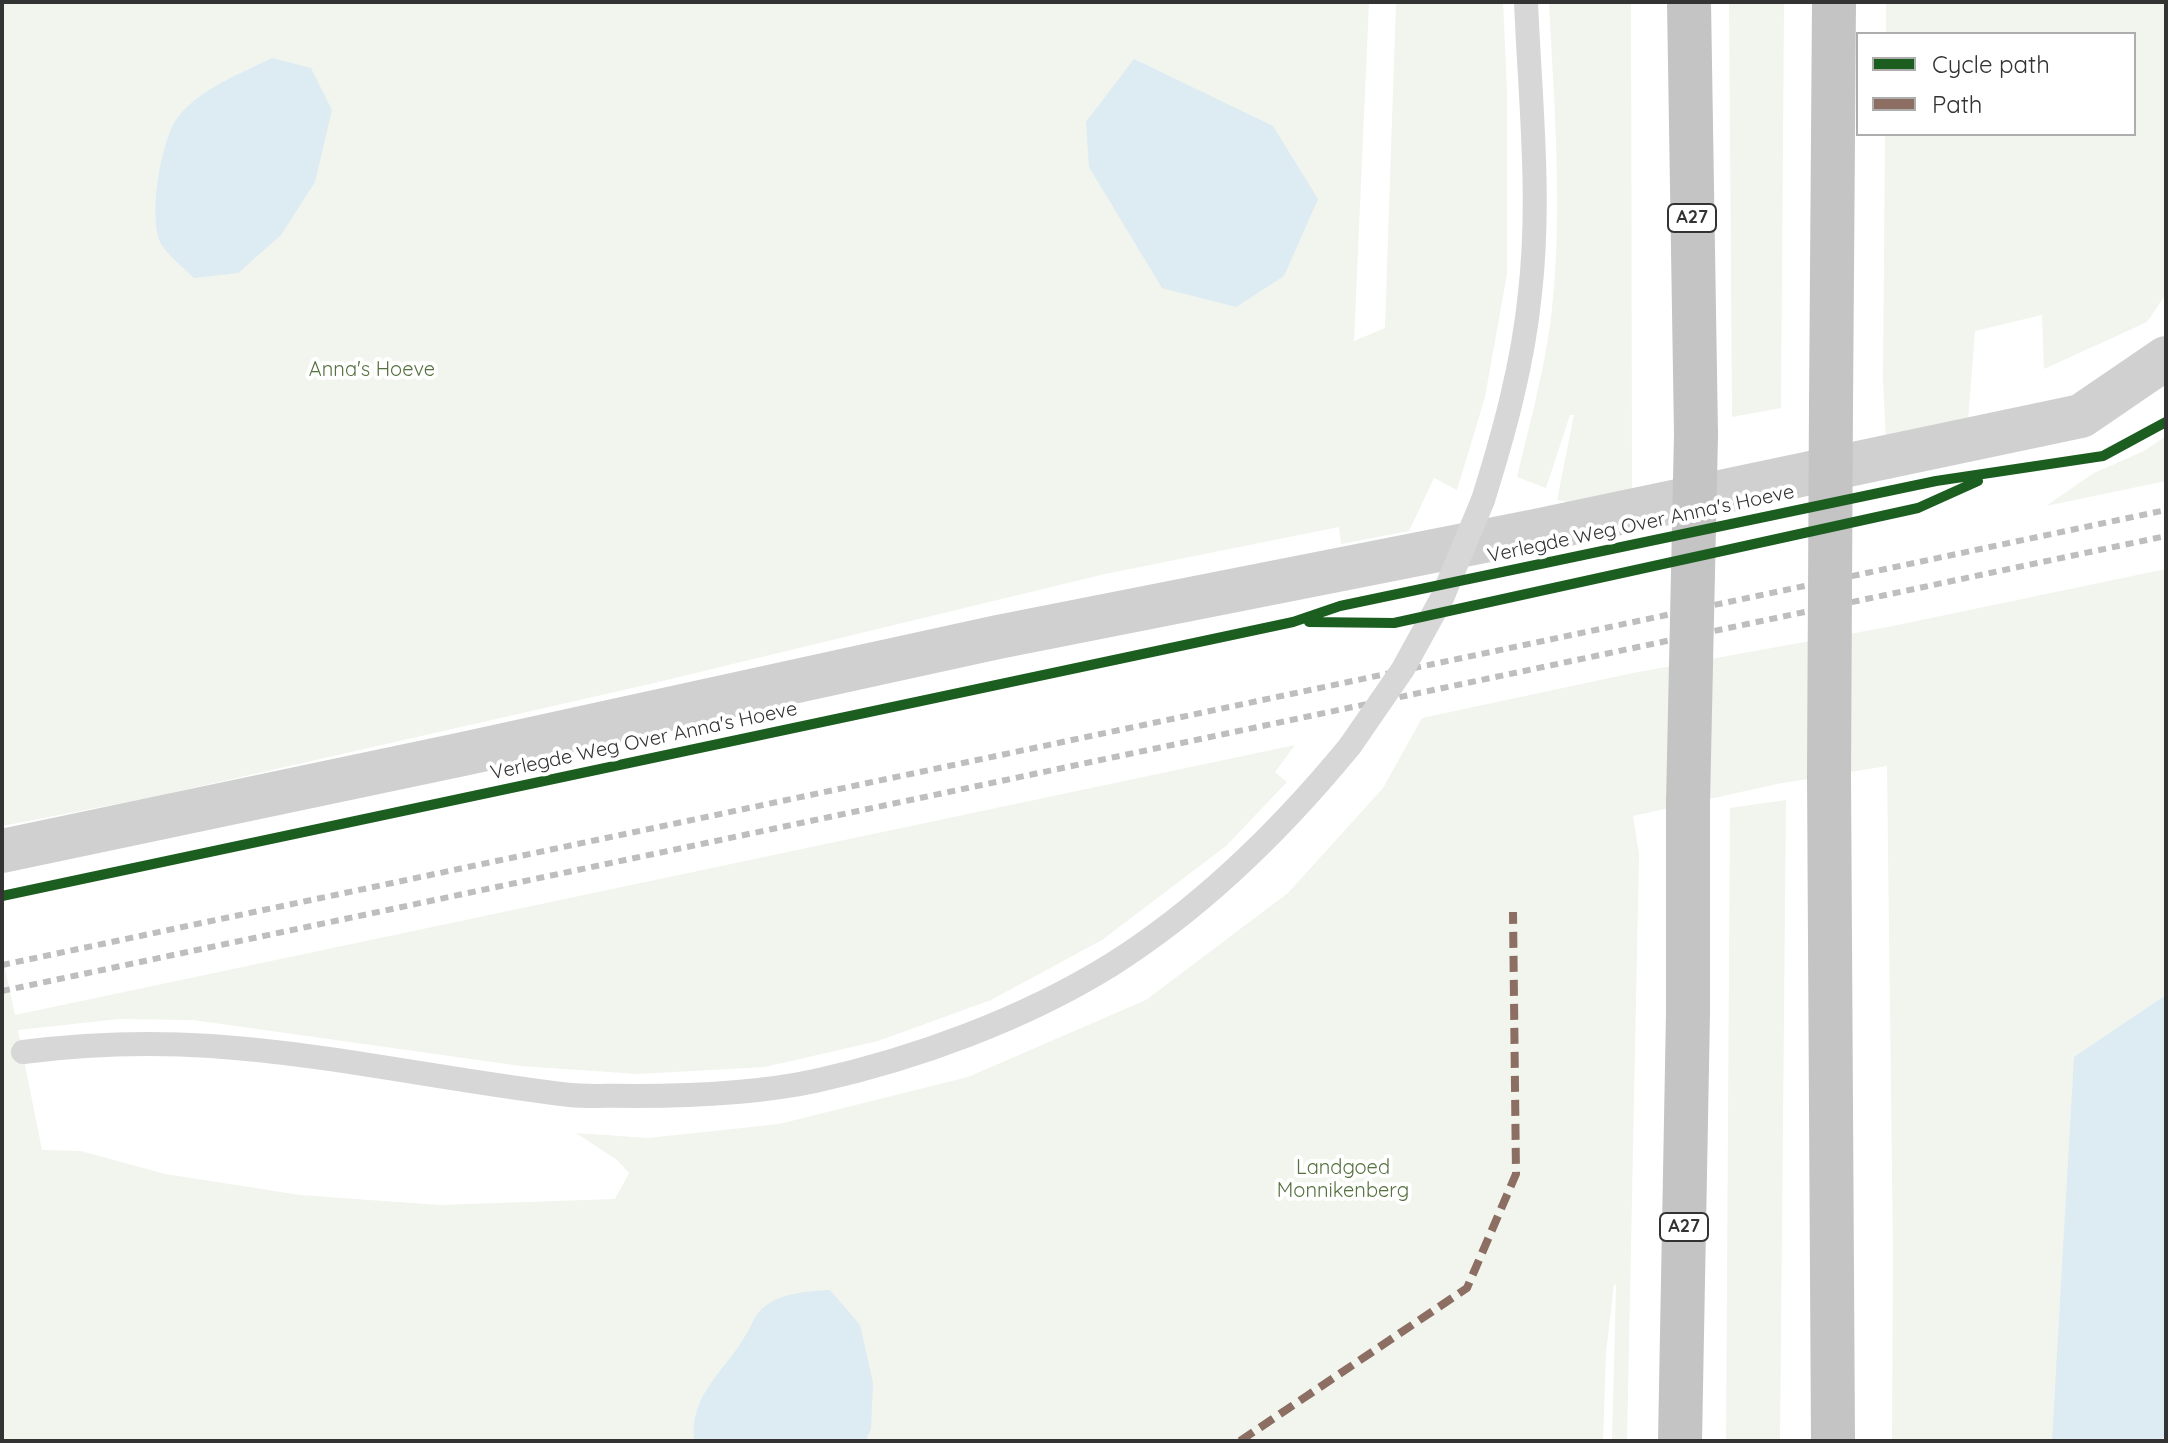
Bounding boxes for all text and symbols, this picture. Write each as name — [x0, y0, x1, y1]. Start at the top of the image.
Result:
legend — [1856, 32, 2136, 136]
text: Cycle path — [1932, 49, 2050, 79]
text: Path — [1932, 89, 1983, 119]
road number: A27 — [1668, 204, 1716, 232]
park label: Anna's Hoeve — [309, 358, 435, 382]
street label: Verlegde Weg Over Anna's Hoeve — [1485, 480, 1797, 568]
street label: Verlegde Weg Over Anna's Hoeve — [488, 697, 800, 785]
park label: Landgoed Monnikenberg — [1277, 1156, 1409, 1203]
road number: A27 — [1660, 1213, 1708, 1241]

